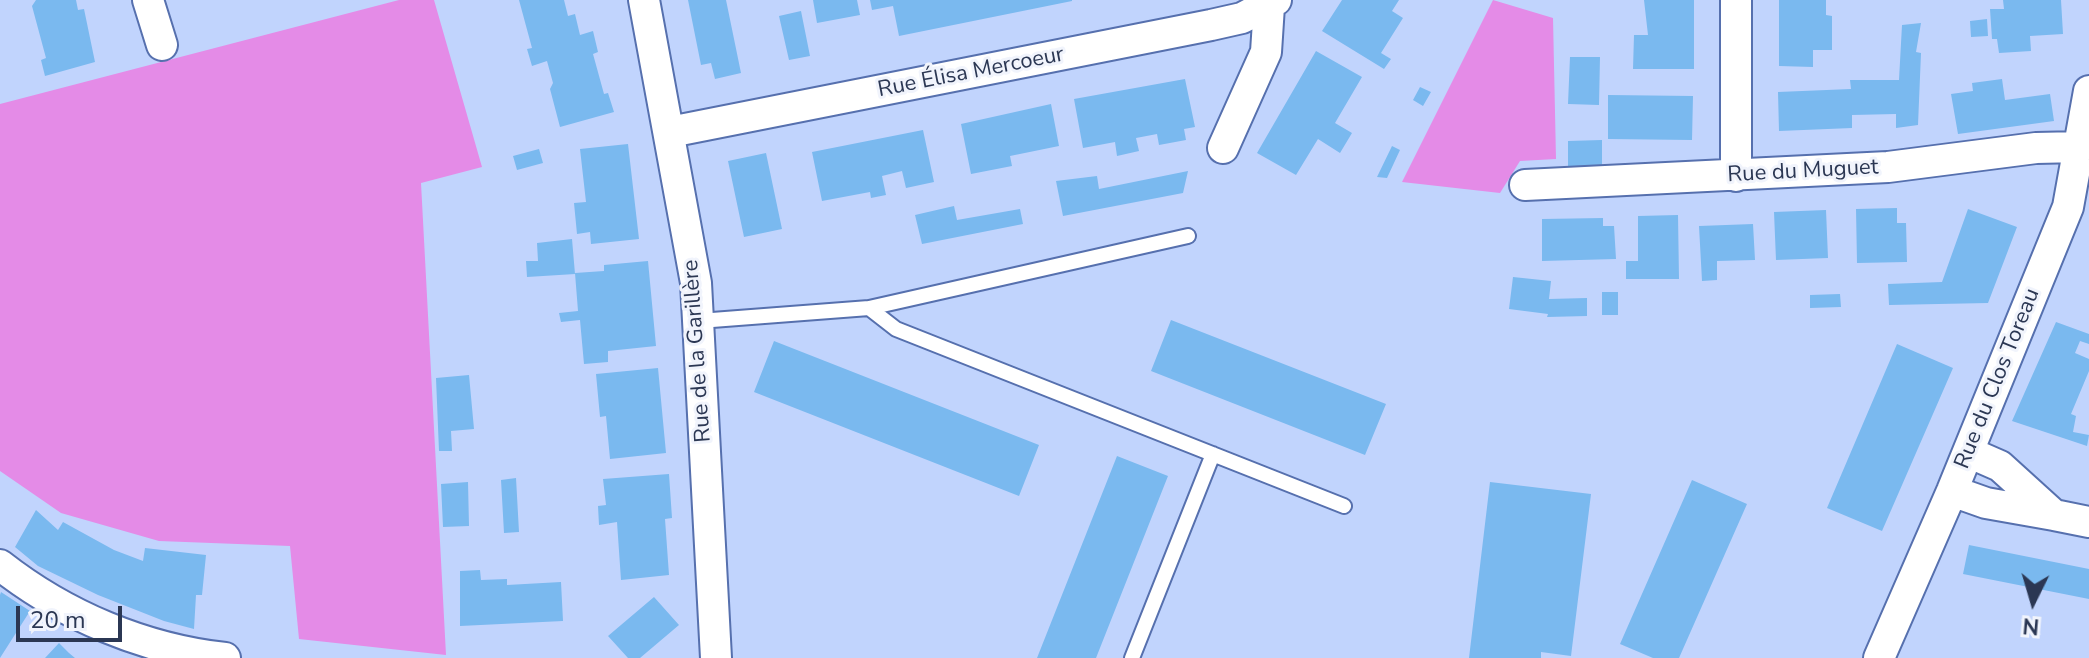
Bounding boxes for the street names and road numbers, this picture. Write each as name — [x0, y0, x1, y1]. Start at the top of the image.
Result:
street label: Rue Élisa Mercoeur — [876, 42, 1066, 104]
street label: Rue du Muguet — [1727, 155, 1879, 189]
street label: Rue de la Garillère — [678, 259, 718, 443]
street label: Rue du Clos Toreau — [1950, 285, 2046, 473]

